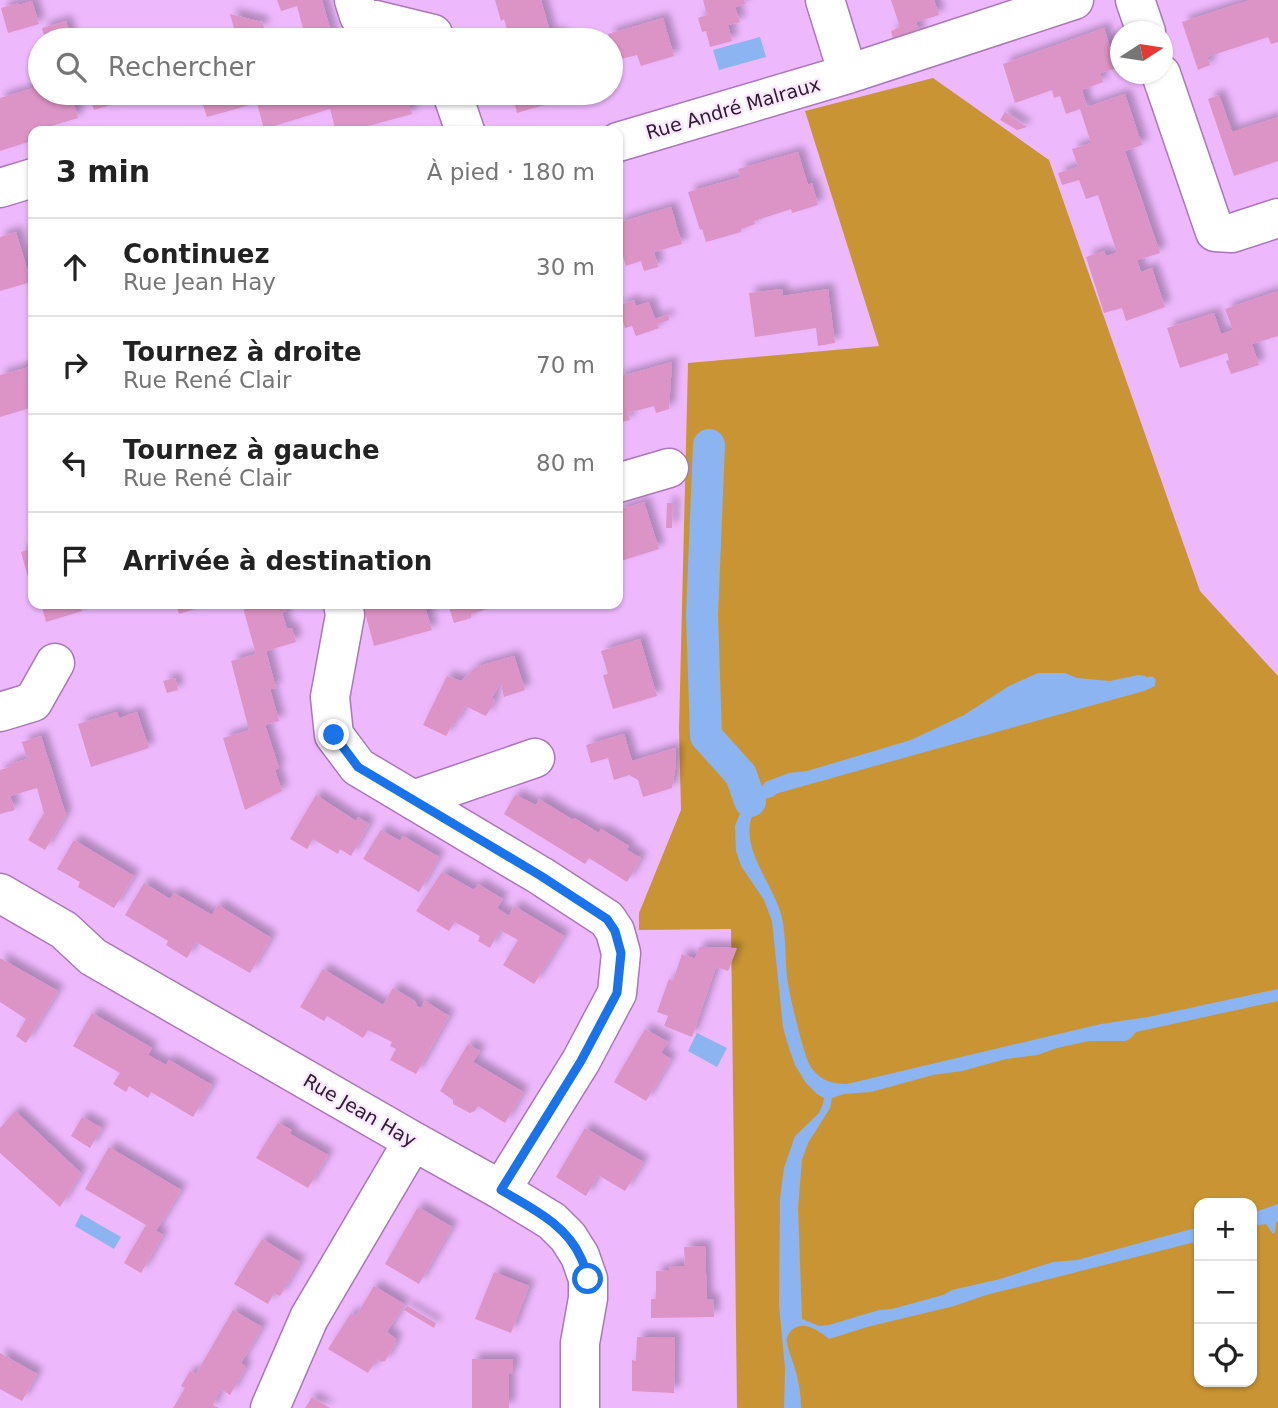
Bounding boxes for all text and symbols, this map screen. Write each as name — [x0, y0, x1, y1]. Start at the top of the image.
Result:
north arrow — [1110, 21, 1173, 84]
search box — [28, 28, 623, 105]
icon: search — [52, 48, 90, 86]
text: Rechercher — [108, 52, 255, 82]
street label: Rue André Malraux — [643, 73, 823, 143]
text: 3 min — [56, 154, 150, 189]
text: À pied · 180 m — [427, 159, 595, 185]
text: Continuez — [123, 239, 270, 269]
icon: ahead — [56, 248, 94, 286]
text: 30 m — [536, 254, 595, 280]
text: Rue Jean Hay — [123, 269, 276, 295]
text: Tournez à droite — [123, 337, 362, 367]
icon: right — [56, 346, 94, 384]
text: 70 m — [536, 352, 595, 378]
text: Rue René Clair — [123, 367, 292, 393]
text: Tournez à gauche — [123, 435, 380, 465]
icon: left — [56, 444, 94, 482]
text: 80 m — [536, 450, 595, 476]
text: Rue René Clair — [123, 465, 292, 491]
icon: arrive — [56, 542, 94, 580]
text: Arrivée à destination — [123, 546, 432, 576]
route end — [318, 719, 349, 750]
street label: Rue Jean Hay — [300, 1069, 420, 1151]
map controls — [1194, 1198, 1257, 1387]
button: + — [1194, 1198, 1257, 1261]
button: − — [1194, 1261, 1257, 1324]
route start — [572, 1263, 603, 1294]
button: locate — [1194, 1324, 1257, 1387]

